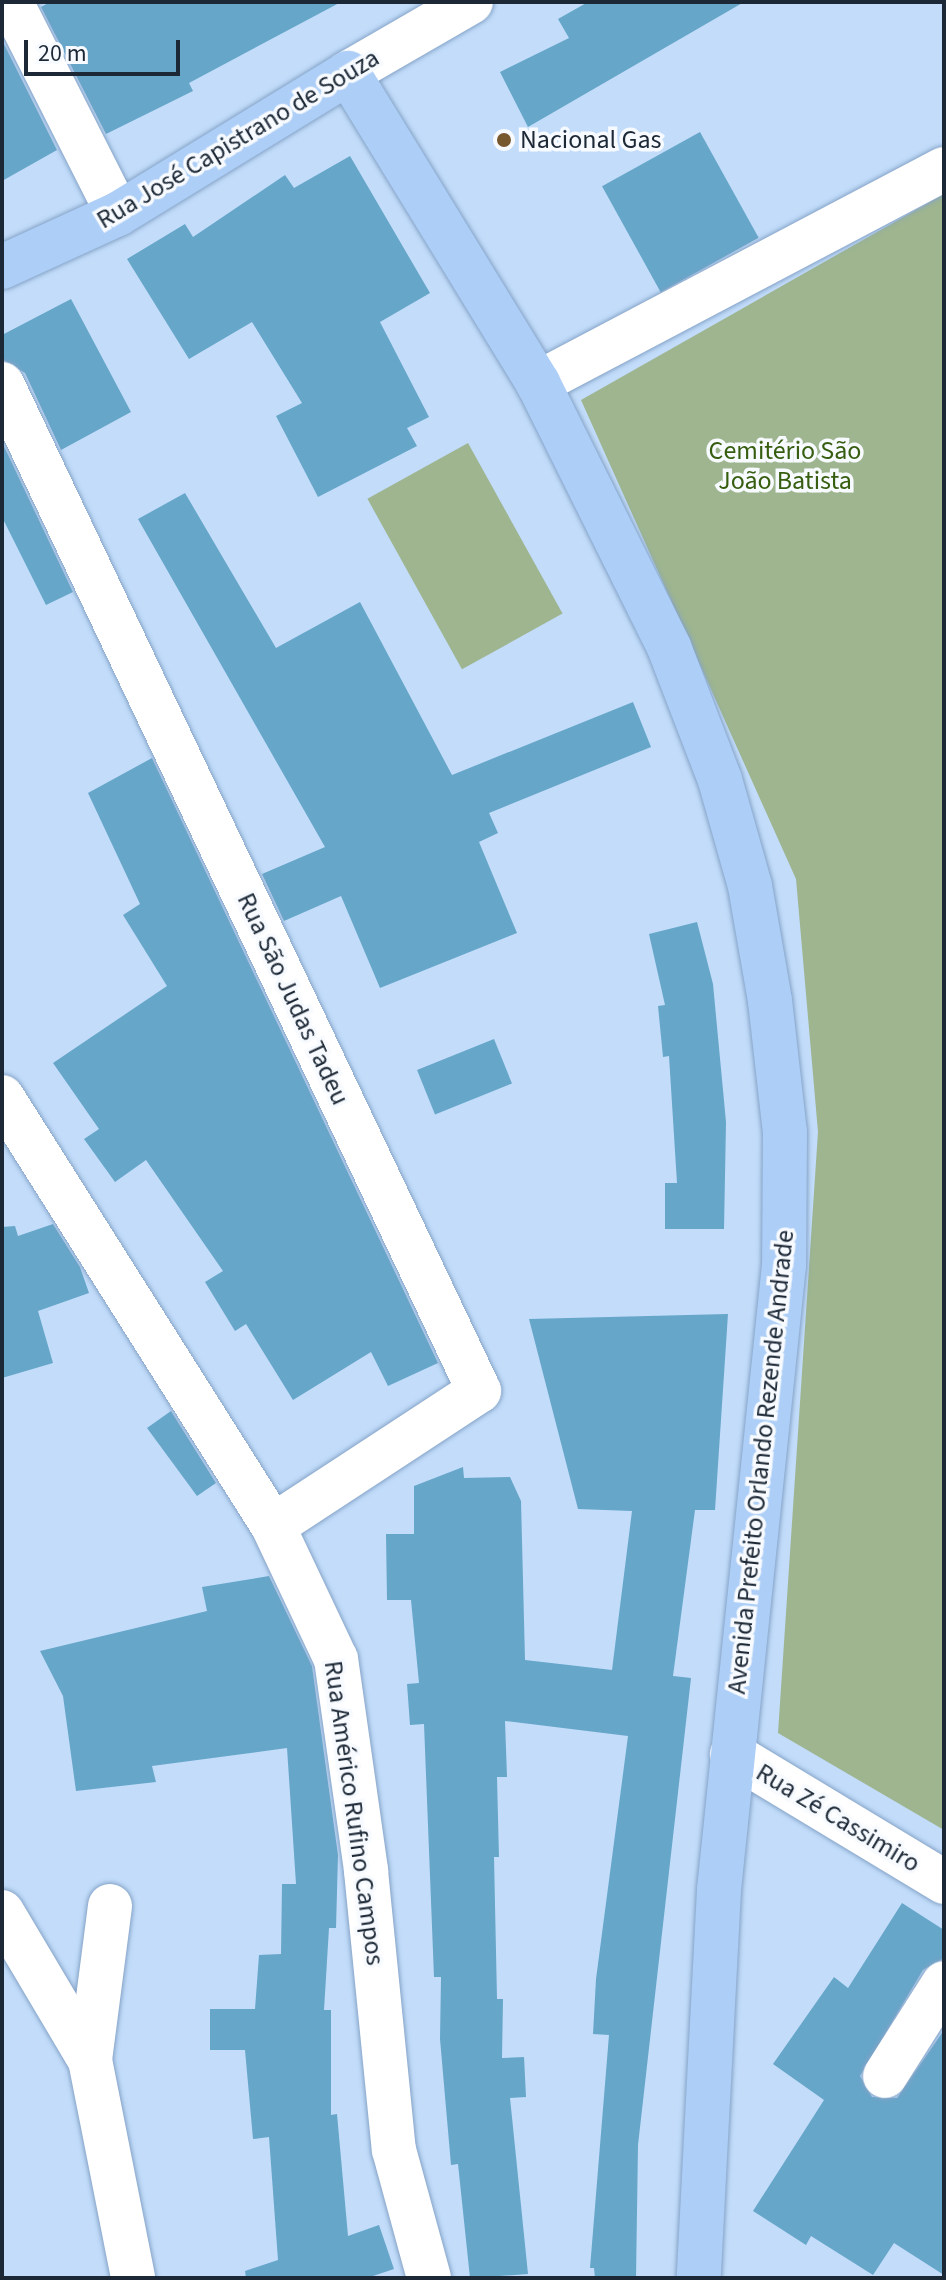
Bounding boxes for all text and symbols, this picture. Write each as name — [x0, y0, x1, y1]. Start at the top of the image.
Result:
scale bar — [28, 24, 184, 74]
text: 20 m — [38, 36, 87, 71]
street label: Rua José Capistrano de Souza — [91, 42, 385, 236]
place label: Nacional Gas — [520, 124, 661, 156]
marker: Nacional Gas — [495, 131, 513, 149]
park label: Cemitério São João Batista — [709, 435, 861, 496]
street label: Rua São Judas Tadeu — [230, 888, 356, 1110]
street label: Avenida Prefeito Orlando Rezende Andrade — [721, 1228, 801, 1696]
street label: Rua Américo Rufino Campos — [317, 1659, 391, 1967]
street label: Rua Zé Cassimiro — [750, 1757, 926, 1879]

